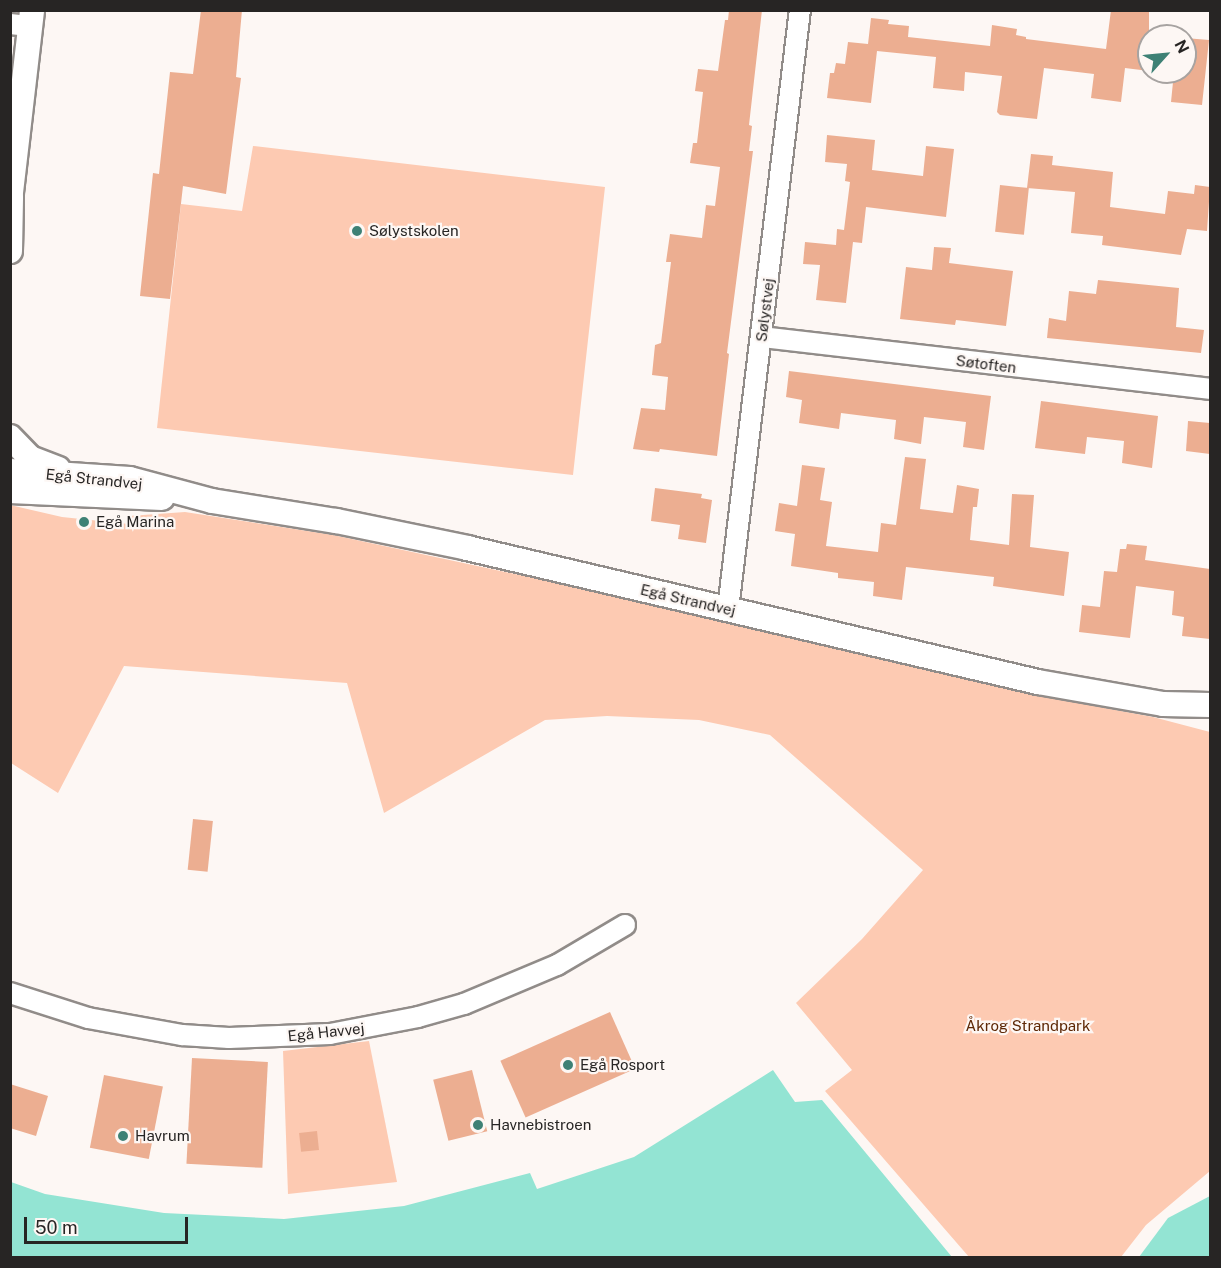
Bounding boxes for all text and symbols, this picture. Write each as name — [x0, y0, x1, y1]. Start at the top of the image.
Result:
north arrow — [1137, 24, 1197, 84]
text: N — [1170, 37, 1193, 56]
place label: Sølystskolen — [369, 222, 459, 240]
marker: Sølystskolen — [350, 224, 364, 238]
street label: Sølystvej — [752, 277, 778, 343]
street label: Søtoften — [955, 351, 1017, 377]
street label: Egå Strandvej — [45, 465, 143, 493]
place label: Egå Marina — [96, 513, 174, 531]
marker: Egå Marina — [77, 515, 91, 529]
street label: Egå Strandvej — [639, 580, 737, 620]
park label: Åkrog Strandpark — [966, 1017, 1090, 1035]
street label: Egå Havvej — [287, 1019, 365, 1045]
place label: Egå Rosport — [580, 1056, 665, 1074]
marker: Egå Rosport — [561, 1058, 575, 1072]
place label: Havnebistroen — [490, 1116, 591, 1134]
marker: Havnebistroen — [471, 1118, 485, 1132]
place label: Havrum — [135, 1127, 190, 1145]
marker: Havrum — [116, 1129, 130, 1143]
scale bar — [27, 1205, 190, 1243]
text: 50 m — [35, 1217, 78, 1238]

